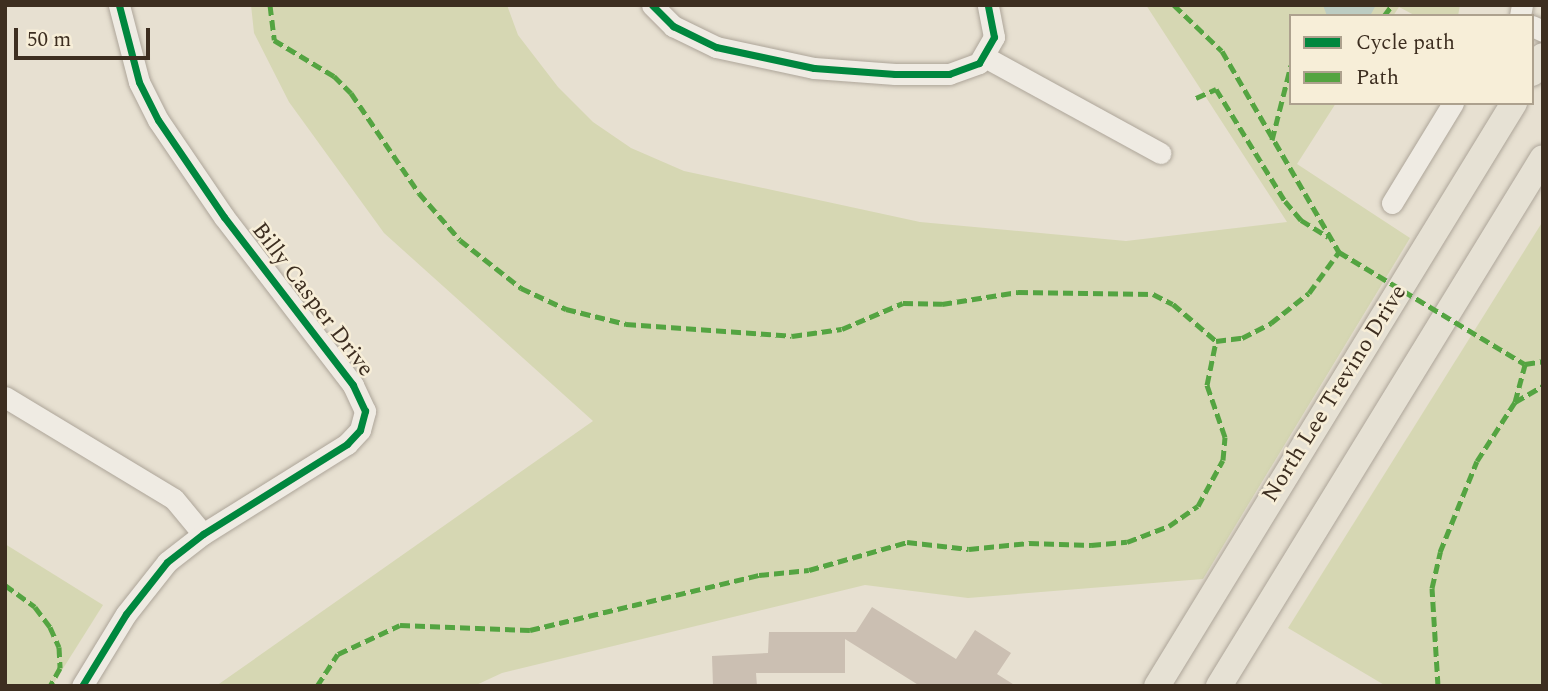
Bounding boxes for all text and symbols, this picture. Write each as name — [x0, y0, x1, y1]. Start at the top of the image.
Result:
scale bar — [18, 14, 154, 58]
legend — [1289, 14, 1534, 105]
text: 50 m — [27, 24, 71, 56]
text: Cycle path — [1356, 27, 1455, 59]
text: Path — [1356, 62, 1399, 94]
street label: Billy Casper Drive — [245, 217, 379, 383]
street label: North Lee Trevino Drive — [1257, 280, 1413, 508]

